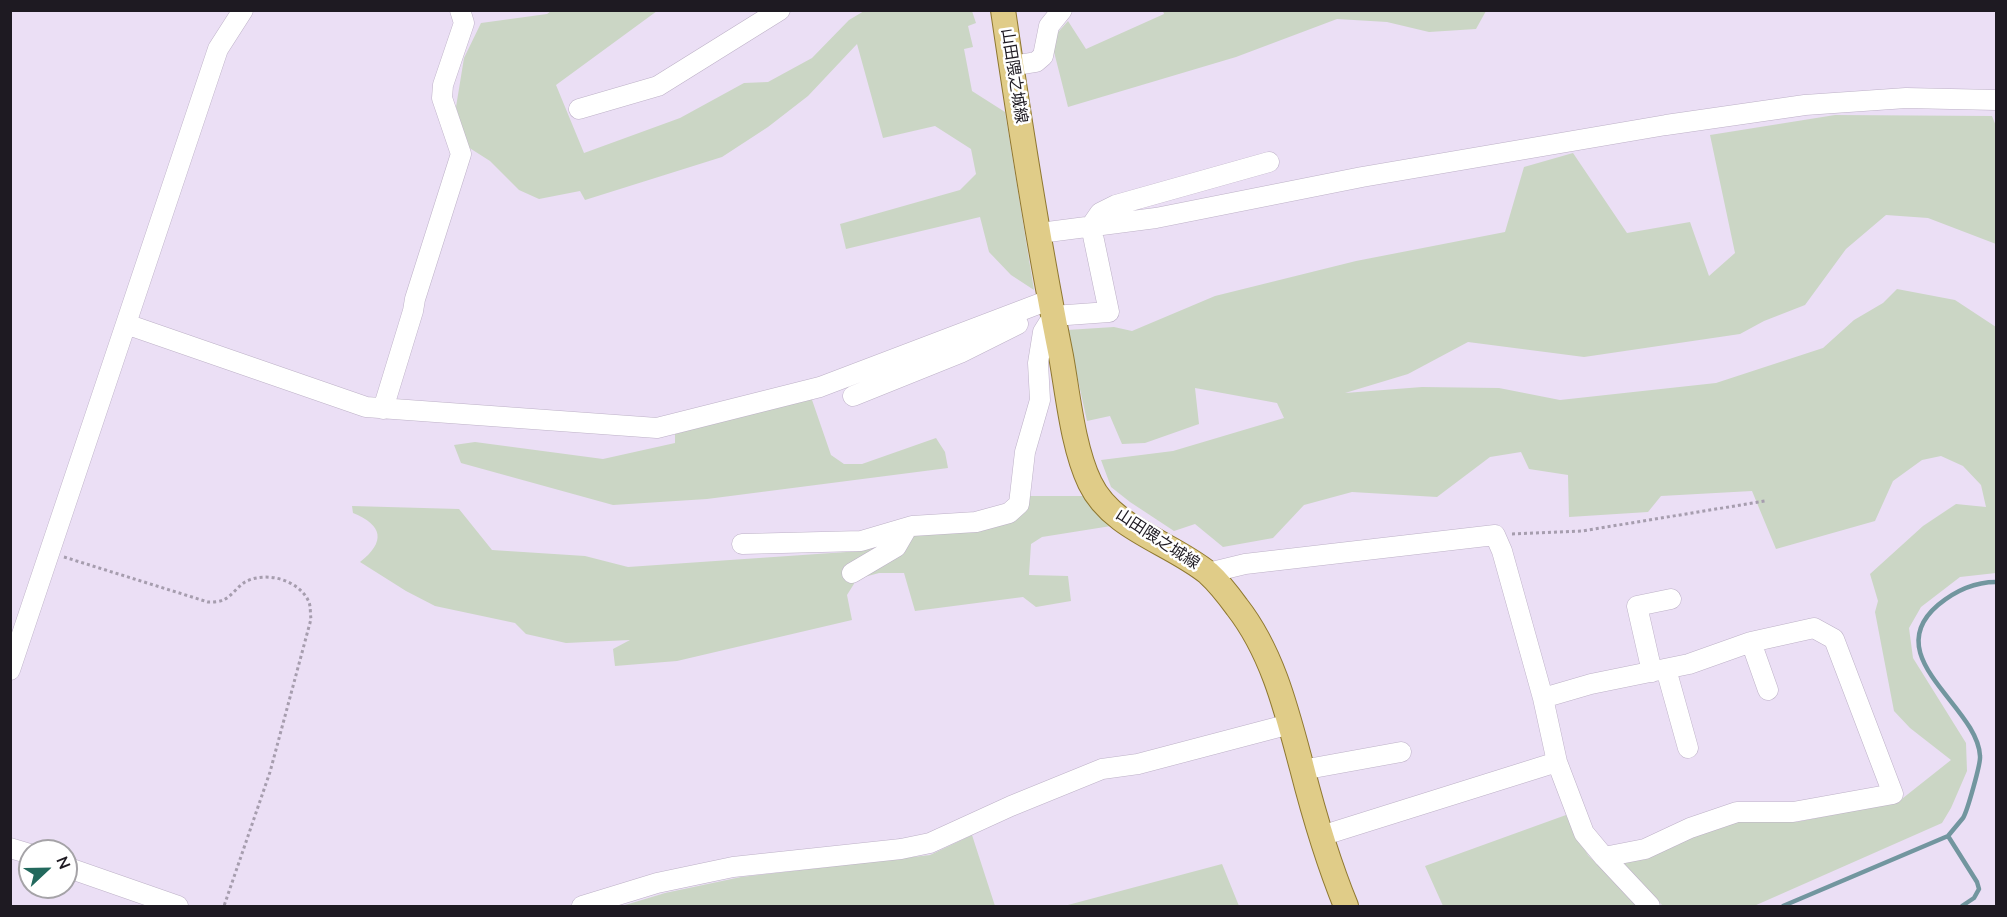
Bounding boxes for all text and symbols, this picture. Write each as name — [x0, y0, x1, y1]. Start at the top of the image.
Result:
street label: 山田隈之城線 — [996, 27, 1030, 125]
street label: 山田隈之城線 — [1112, 506, 1202, 574]
north arrow — [18, 839, 78, 899]
text: N — [50, 853, 75, 873]

